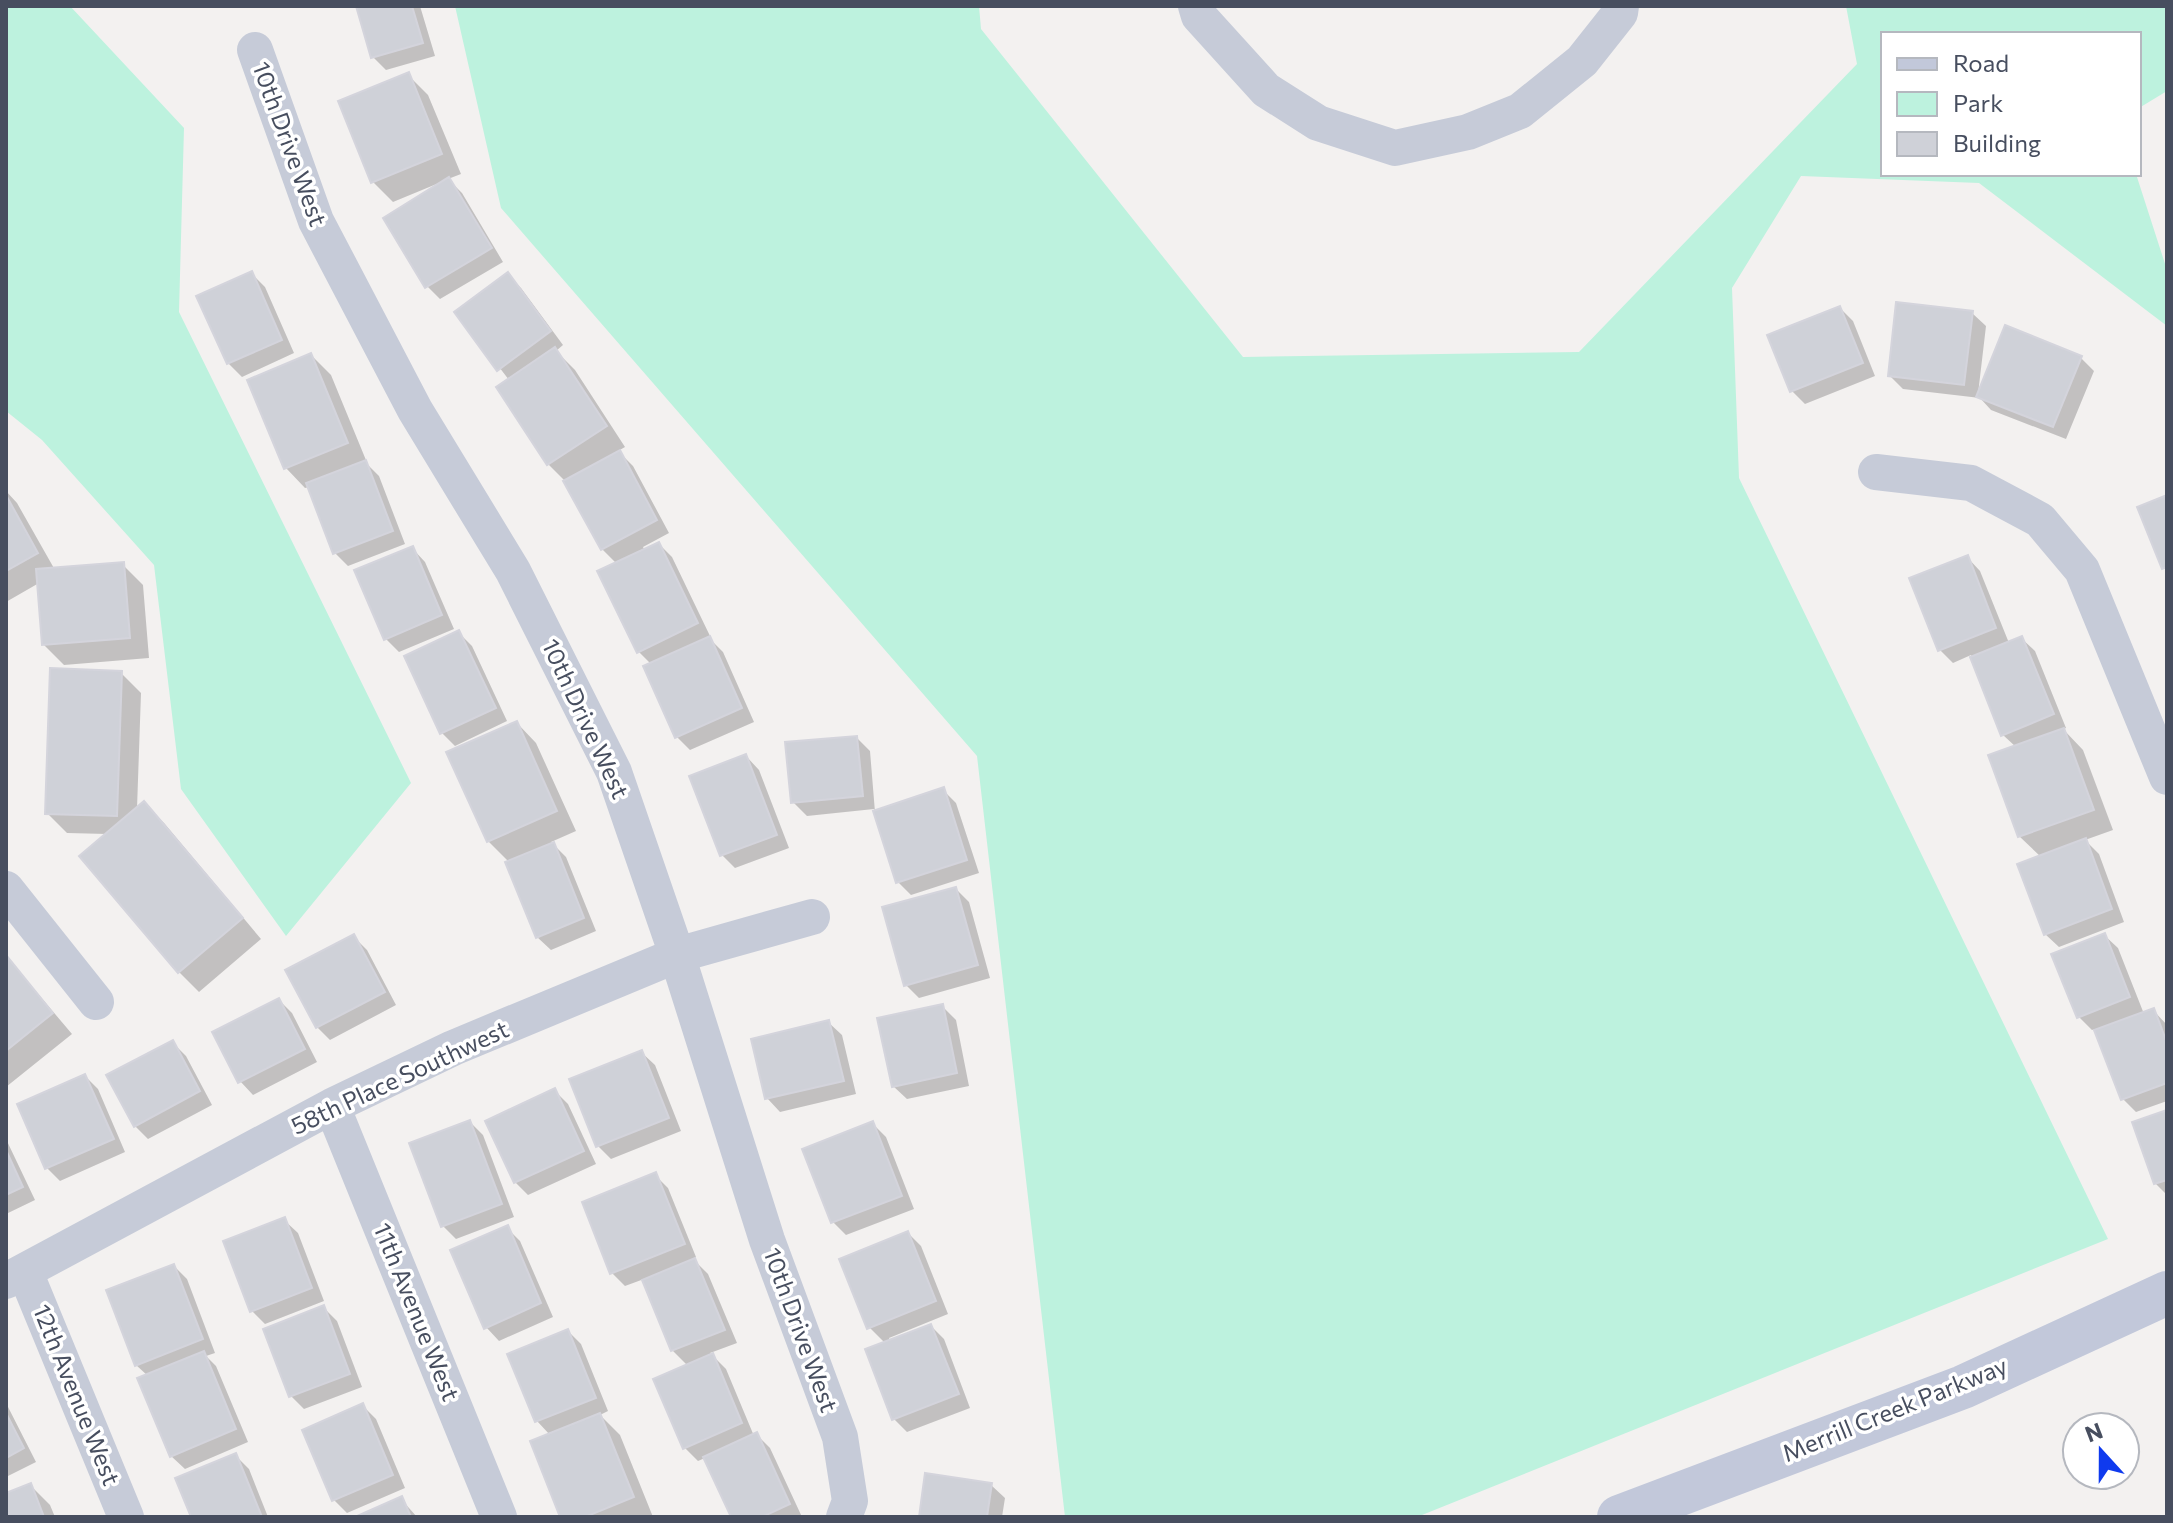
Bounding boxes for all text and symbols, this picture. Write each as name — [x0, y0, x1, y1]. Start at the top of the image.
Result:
legend — [1881, 32, 2141, 176]
text: Road — [1953, 48, 2009, 77]
street label: 10th Drive West — [247, 57, 334, 230]
text: Park — [1953, 88, 2003, 117]
text: Building — [1953, 128, 2041, 157]
street label: 10th Drive West — [537, 634, 636, 803]
street label: 58th Place Southwest — [286, 1013, 513, 1140]
street label: 11th Avenue West — [368, 1218, 466, 1405]
street label: 10th Drive West — [758, 1243, 845, 1416]
street label: 12th Avenue West — [28, 1300, 127, 1489]
street label: Merrill Creek Parkway — [1778, 1350, 2011, 1467]
north arrow — [2061, 1411, 2141, 1491]
text: N — [2081, 1416, 2106, 1447]

